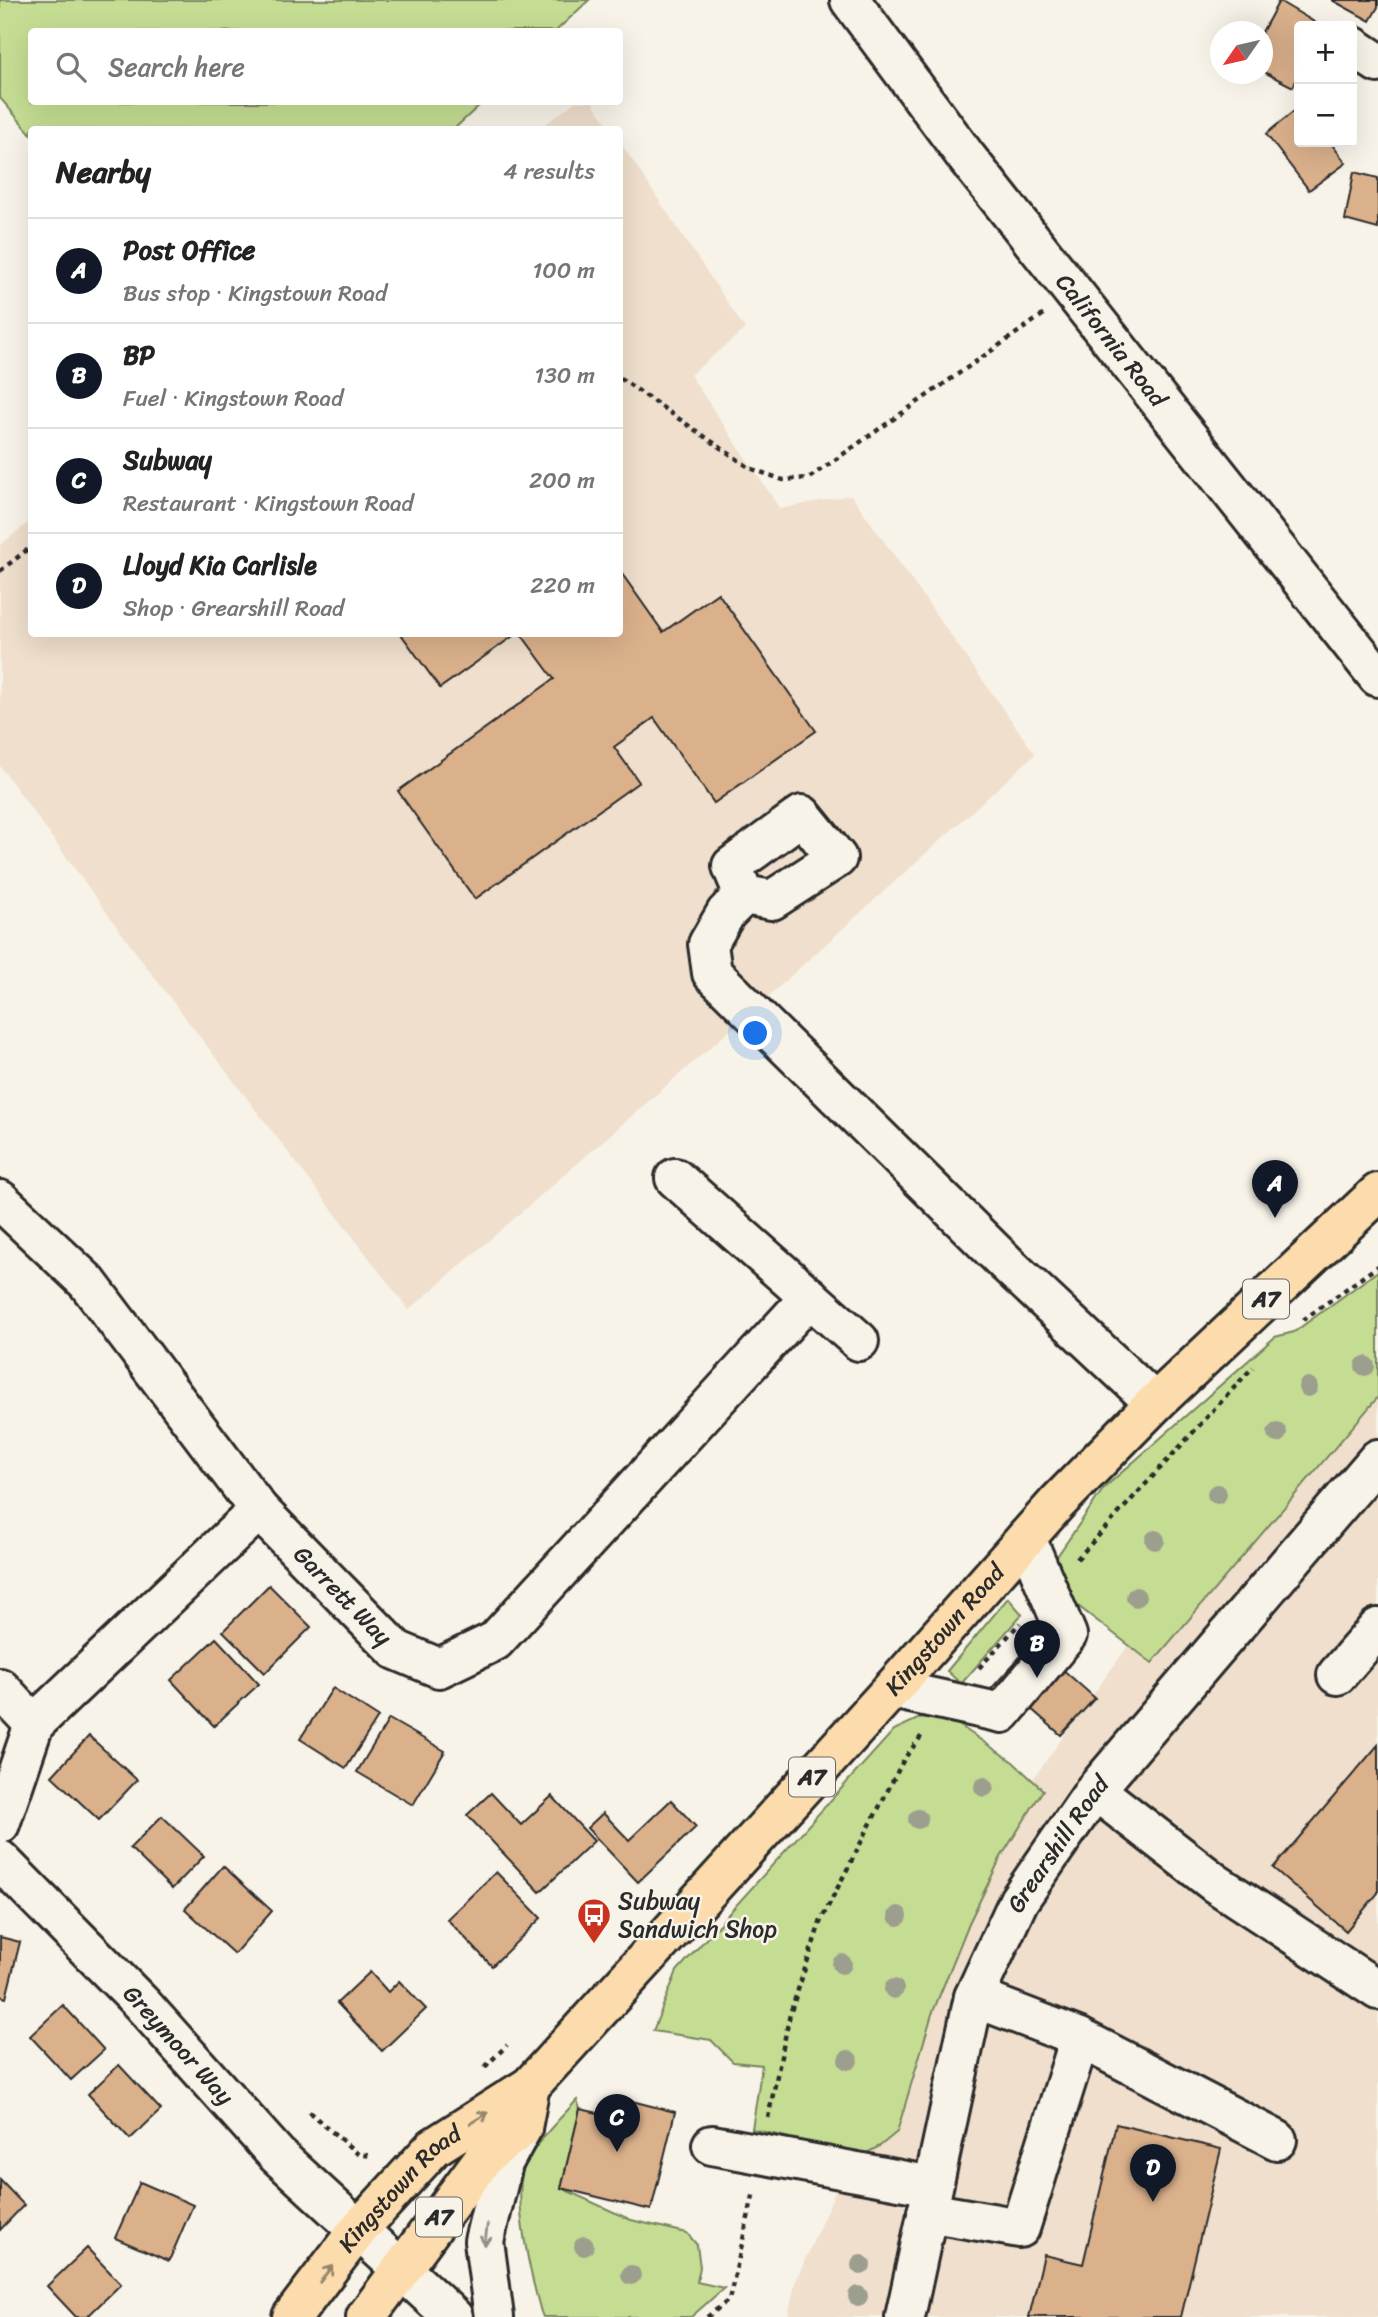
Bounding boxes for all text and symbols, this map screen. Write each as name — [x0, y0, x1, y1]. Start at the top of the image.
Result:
north arrow — [1210, 21, 1273, 84]
map controls — [1294, 21, 1357, 147]
button: + — [1294, 21, 1357, 84]
search box — [28, 28, 623, 105]
text: Search here — [108, 44, 245, 90]
icon: search — [52, 48, 90, 86]
button: − — [1294, 84, 1357, 147]
text: Nearby — [56, 145, 151, 199]
text: 4 results — [503, 151, 595, 192]
text: Post Office — [123, 227, 255, 273]
text: A — [71, 250, 87, 291]
text: 100 m — [532, 250, 595, 291]
street label: California Road — [1045, 264, 1179, 418]
text: Bus stop · Kingstown Road — [123, 273, 387, 314]
text: BP — [123, 332, 155, 378]
text: B — [72, 355, 86, 396]
text: 130 m — [534, 355, 595, 396]
text: Fuel · Kingstown Road — [123, 378, 343, 419]
text: Subway — [123, 437, 212, 483]
text: C — [72, 460, 86, 501]
text: 200 m — [529, 460, 595, 501]
text: Restaurant · Kingstown Road — [123, 483, 414, 524]
text: Lloyd Kia Carlisle — [123, 542, 317, 588]
text: D — [72, 565, 86, 606]
text: 220 m — [530, 565, 595, 606]
text: Shop · Grearshill Road — [123, 588, 344, 629]
your location — [738, 1016, 772, 1050]
pin: A — [1252, 1160, 1298, 1218]
road number: A7 — [1243, 1280, 1289, 1318]
street label: Garrett Way — [283, 1535, 403, 1657]
street label: Kingstown Road — [874, 1552, 1017, 1706]
pin: B — [1014, 1620, 1060, 1678]
road number: A7 — [789, 1758, 835, 1797]
street label: Grearshill Road — [995, 1764, 1121, 1920]
place label: Subway Sandwich Shop — [618, 1880, 777, 1950]
bus stop icon: Subway Sandwich Shop — [575, 1896, 613, 1945]
street label: Greymoor Way — [112, 1974, 245, 2116]
pin: C — [594, 2094, 640, 2152]
one-way arrow — [469, 2111, 489, 2125]
street label: Kingstown Road — [327, 2112, 472, 2262]
pin: D — [1130, 2144, 1176, 2202]
road number: A7 — [416, 2198, 462, 2236]
one-way arrow — [480, 2223, 493, 2246]
one-way arrow — [318, 2265, 333, 2284]

